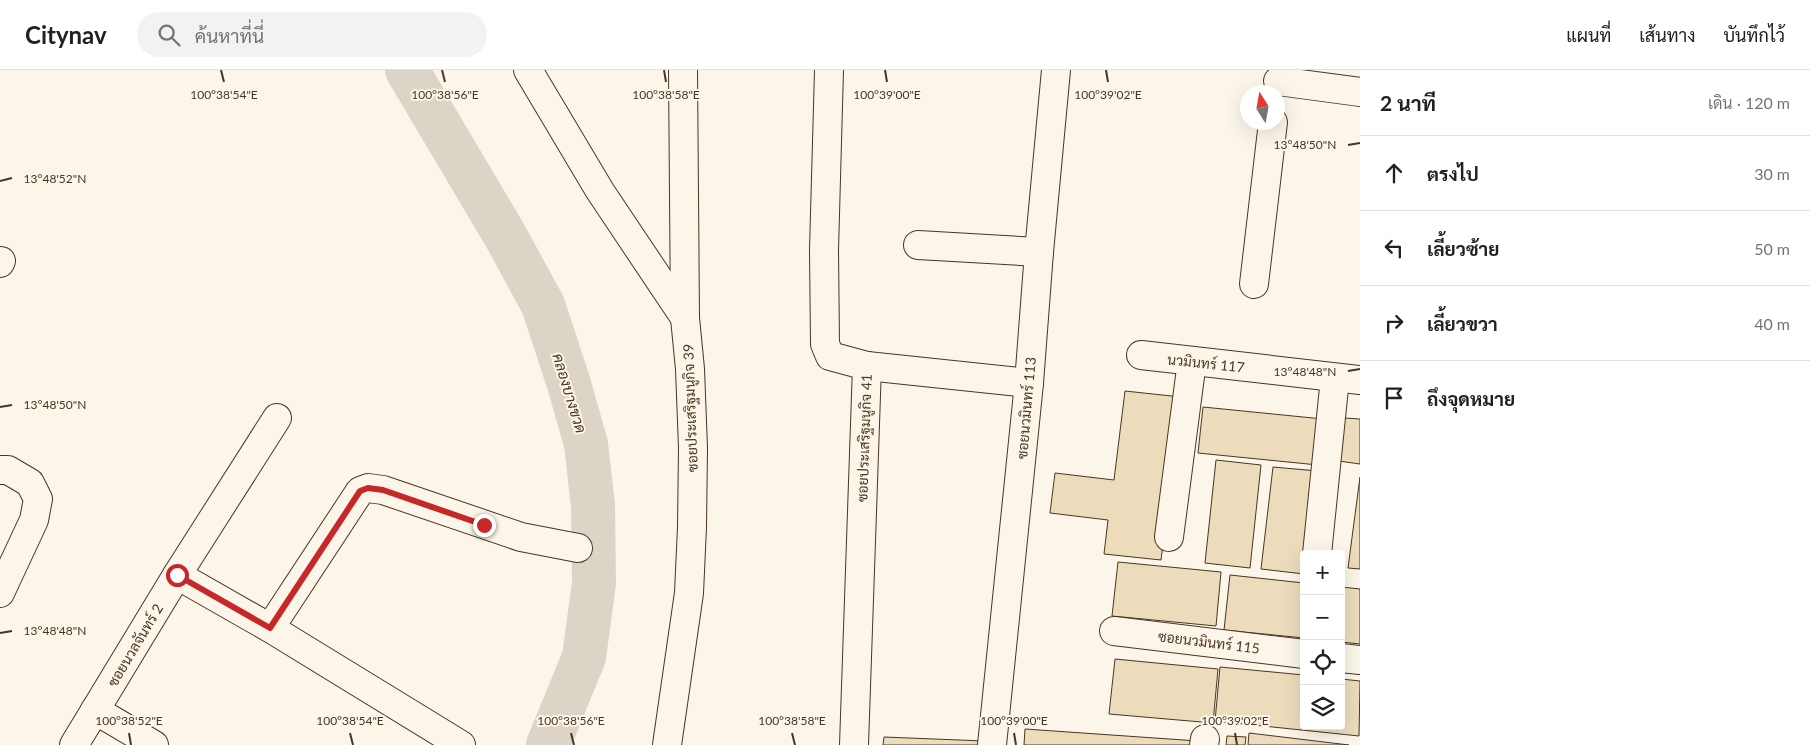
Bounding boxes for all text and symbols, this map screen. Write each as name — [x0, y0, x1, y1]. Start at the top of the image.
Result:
search box — [137, 12, 487, 57]
text: Citynav — [25, 20, 107, 49]
icon: search — [155, 21, 183, 49]
text: ค้นหาที่นี่ — [195, 24, 264, 47]
text: แผนที่ — [1566, 24, 1611, 46]
text: เส้นทาง — [1639, 24, 1695, 46]
text: บันทึกไว้ — [1723, 24, 1785, 46]
north arrow — [1240, 85, 1285, 130]
text: 100°38'54"E — [190, 87, 258, 102]
text: 100°38'56"E — [411, 87, 479, 102]
text: 100°38'58"E — [632, 87, 700, 102]
text: 100°39'00"E — [853, 87, 921, 102]
text: 100°39'02"E — [1074, 87, 1142, 102]
text: 2 นาที — [1380, 90, 1436, 115]
text: เดิน · 120 m — [1708, 93, 1790, 112]
text: 13°48'50"N — [1274, 137, 1336, 152]
icon: ahead — [1380, 159, 1408, 187]
text: ตรงไป — [1427, 162, 1479, 185]
text: 30 m — [1754, 164, 1790, 183]
text: 13°48'52"N — [24, 171, 86, 186]
icon: left — [1380, 234, 1408, 262]
text: เลี้ยวซ้าย — [1427, 237, 1499, 260]
text: 50 m — [1754, 239, 1790, 258]
icon: right — [1380, 309, 1408, 337]
text: เลี้ยวขวา — [1427, 312, 1498, 335]
text: 40 m — [1754, 314, 1790, 333]
street label: ซอยประเสริฐมนูกิจ 39 — [679, 344, 703, 472]
street label: นวมินทร์ 117 — [1167, 350, 1245, 376]
water label: คลองบางขวด — [549, 351, 591, 435]
street label: ซอยนวมินทร์ 113 — [1013, 356, 1039, 460]
text: 13°48'48"N — [1274, 364, 1336, 379]
street label: ซอยประเสริฐมนูกิจ 41 — [853, 374, 877, 502]
icon: arrive — [1380, 384, 1408, 412]
text: ถึงจุดหมาย — [1427, 387, 1515, 410]
text: 13°48'50"N — [24, 397, 86, 412]
route end — [473, 514, 496, 537]
map controls — [1300, 550, 1345, 730]
button: + — [1300, 550, 1345, 595]
route start — [166, 564, 189, 587]
button: − — [1300, 595, 1345, 640]
street label: ซอยนวลจันทร์ 2 — [104, 601, 166, 689]
text: 13°48'48"N — [24, 623, 86, 638]
street label: ซอยนวมินทร์ 115 — [1157, 627, 1261, 657]
button: locate — [1300, 640, 1345, 685]
button: layers — [1300, 685, 1345, 730]
text: 100°38'52"E — [95, 713, 163, 728]
text: 100°38'54"E — [316, 713, 384, 728]
text: 100°38'56"E — [537, 713, 605, 728]
text: 100°38'58"E — [758, 713, 826, 728]
text: 100°39'00"E — [980, 713, 1048, 728]
text: 100°39'02"E — [1201, 713, 1269, 728]

